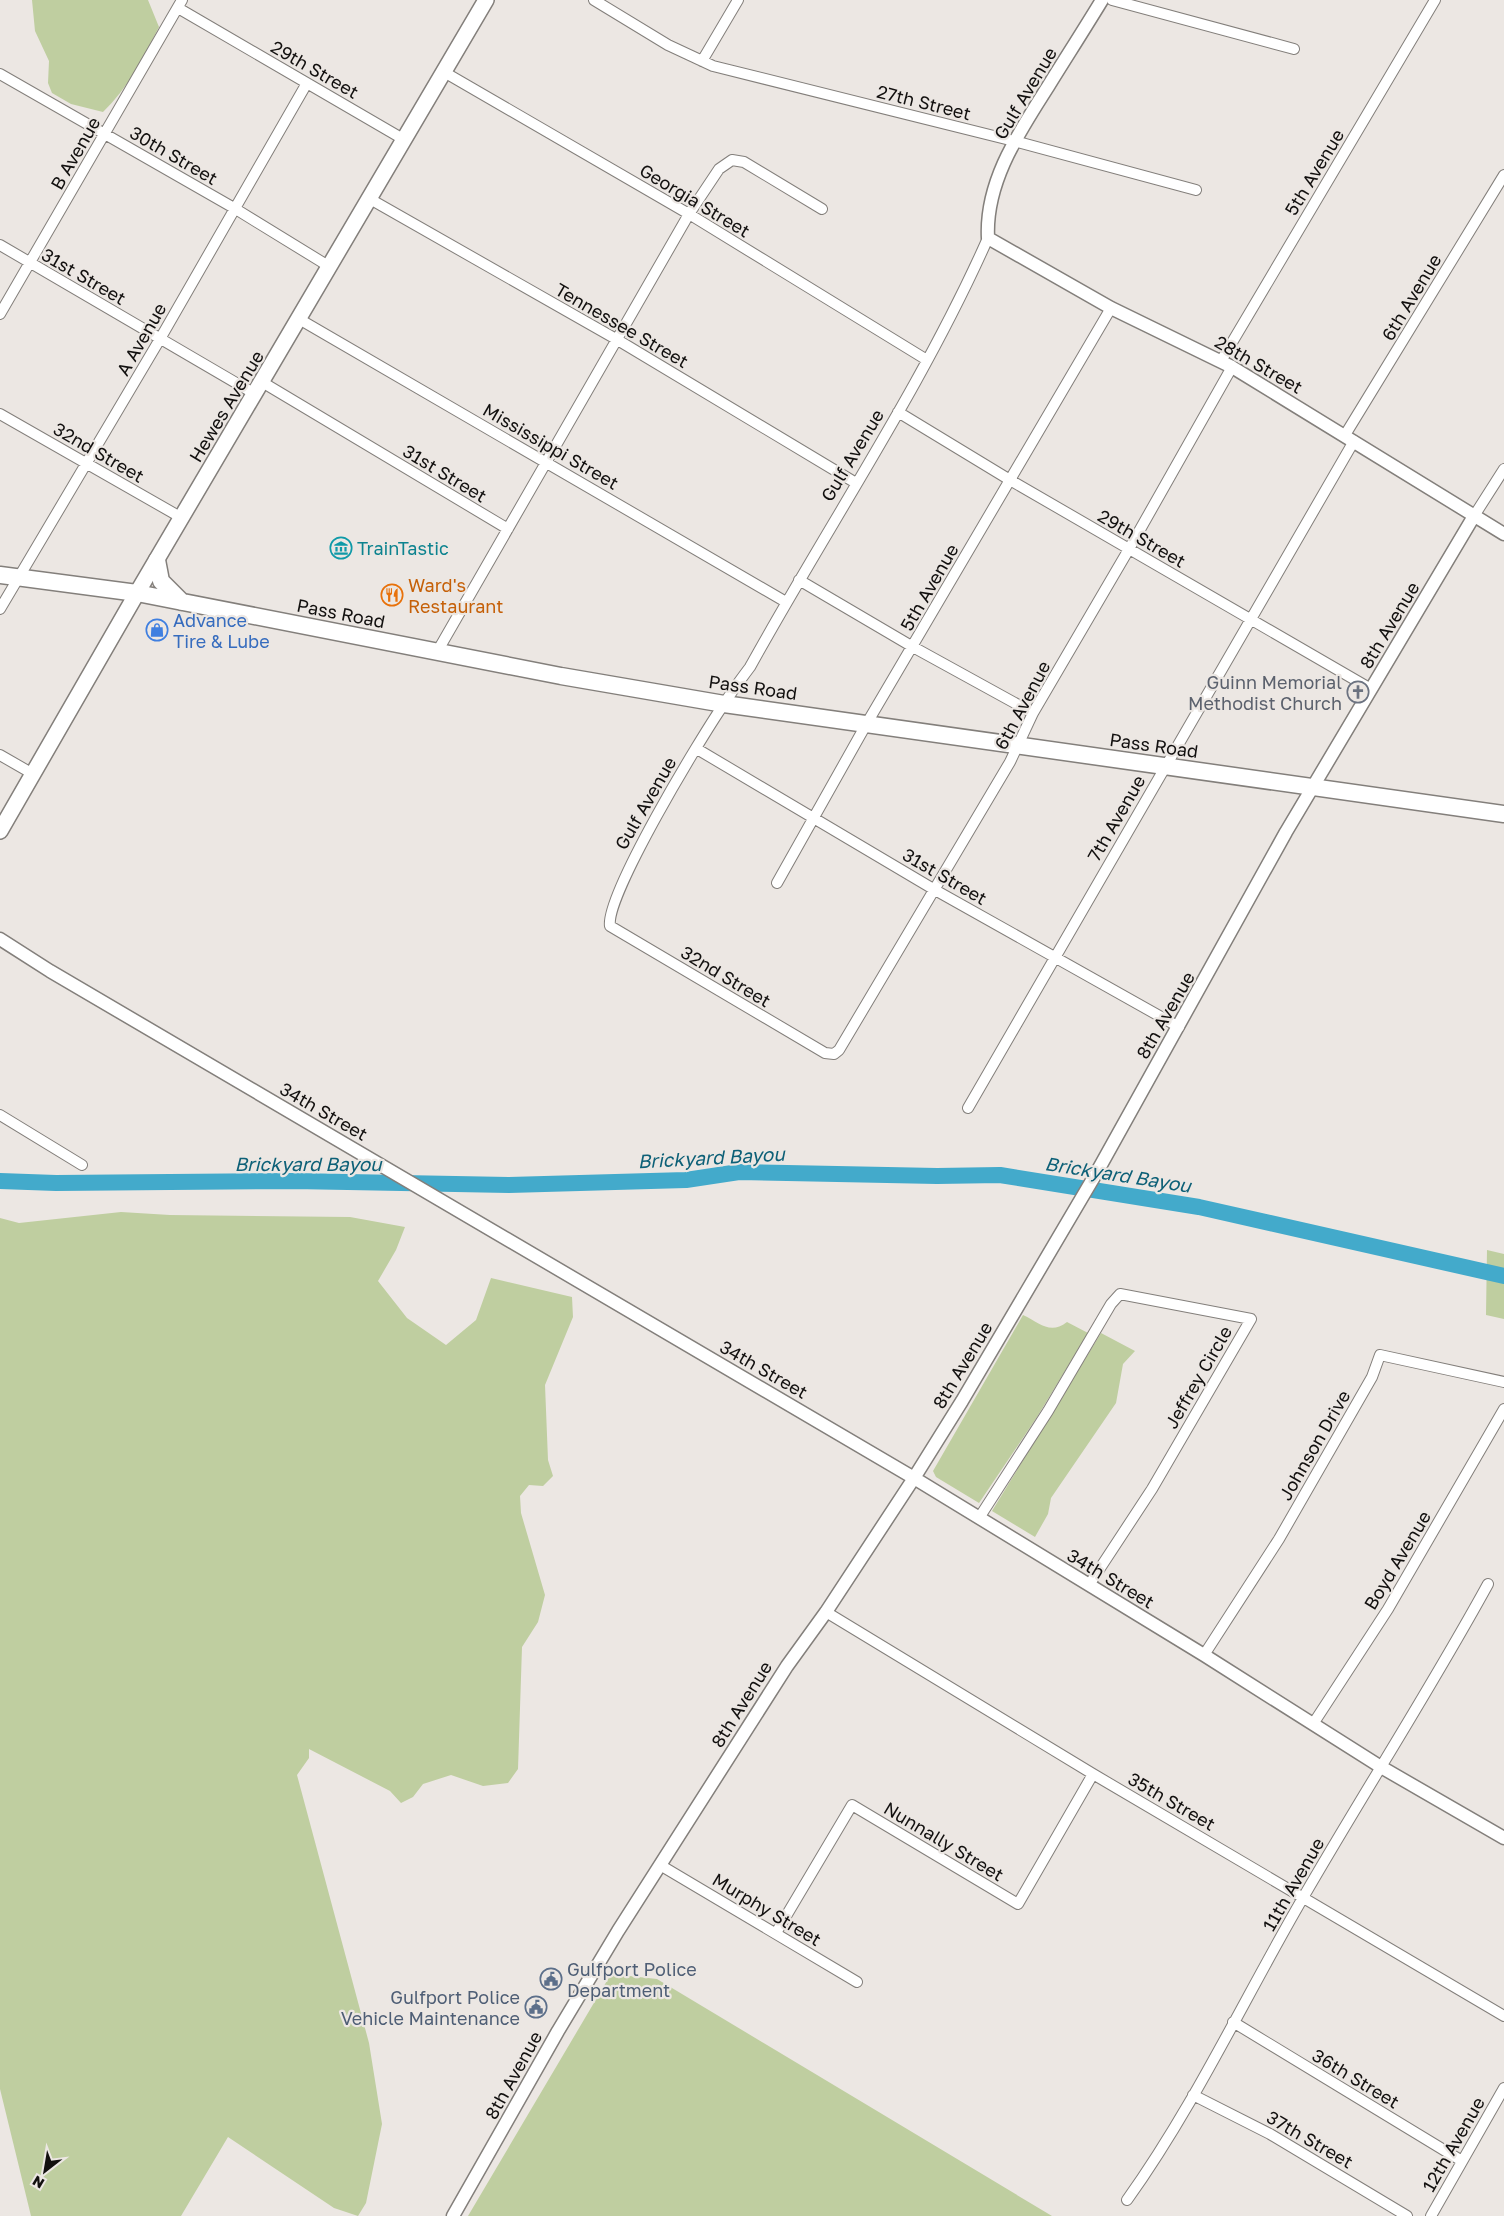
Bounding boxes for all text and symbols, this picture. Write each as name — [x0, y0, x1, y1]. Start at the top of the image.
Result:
street label: 29th Street — [267, 35, 363, 103]
street label: Gulf Avenue — [989, 43, 1061, 143]
street label: 27th Street — [875, 80, 973, 124]
street label: B Avenue — [45, 113, 105, 193]
street label: 30th Street — [126, 121, 222, 189]
street label: 5th Avenue — [1280, 125, 1348, 219]
street label: Georgia Street — [636, 158, 754, 242]
street label: 31st Street — [38, 243, 130, 309]
street label: 6th Avenue — [1377, 250, 1445, 344]
street label: Tennessee Street — [551, 278, 693, 372]
street label: A Avenue — [111, 299, 171, 379]
street label: 28th Street — [1211, 330, 1307, 398]
street label: Hewes Avenue — [184, 346, 268, 466]
street label: Mississippi Street — [479, 398, 623, 494]
street label: Gulf Avenue — [816, 405, 888, 505]
street label: 32nd Street — [50, 417, 148, 487]
street label: 31st Street — [399, 439, 491, 507]
street label: 29th Street — [1094, 504, 1190, 572]
museum icon: TrainTastic — [329, 536, 353, 560]
place label: TrainTastic — [357, 537, 449, 559]
street label: 5th Avenue — [895, 540, 963, 634]
place label: Ward's Restaurant — [408, 574, 503, 617]
street label: 8th Avenue — [1355, 578, 1423, 672]
restaurant icon: Ward's Restaurant — [380, 583, 404, 607]
street label: Pass Road — [295, 594, 387, 632]
place label: Advance Tire & Lube — [173, 609, 270, 652]
shop icon: Advance Tire & Lube — [145, 618, 169, 642]
street label: 6th Avenue — [989, 657, 1055, 753]
street label: Pass Road — [707, 670, 799, 704]
place label: Guinn Memorial Methodist Church — [1188, 671, 1342, 714]
church icon: Guinn Memorial Methodist Church — [1346, 680, 1370, 704]
street label: Pass Road — [1108, 728, 1200, 762]
street label: Gulf Avenue — [610, 753, 680, 853]
street label: 7th Avenue — [1083, 771, 1149, 865]
street label: 31st Street — [899, 843, 991, 909]
street label: 32nd Street — [677, 941, 775, 1011]
street label: 8th Avenue — [1131, 967, 1199, 1063]
street label: 34th Street — [276, 1077, 372, 1145]
water label: Brickyard Bayou — [637, 1142, 787, 1172]
water label: Brickyard Bayou — [1043, 1151, 1194, 1197]
water label: Brickyard Bayou — [234, 1152, 383, 1175]
street label: 8th Avenue — [928, 1318, 996, 1412]
street label: Jeffrey Circle — [1160, 1322, 1236, 1432]
street label: 34th Street — [716, 1335, 812, 1403]
street label: Johnson Drive — [1274, 1386, 1354, 1504]
street label: Boyd Avenue — [1359, 1507, 1435, 1613]
street label: 34th Street — [1064, 1543, 1158, 1613]
street label: 8th Avenue — [706, 1657, 776, 1751]
street label: 35th Street — [1124, 1767, 1220, 1835]
street label: Nunnally Street — [880, 1797, 1008, 1885]
street label: 11th Avenue — [1258, 1834, 1328, 1934]
street label: Murphy Street — [709, 1868, 825, 1950]
place label: Gulfport Police Department — [567, 1958, 697, 2001]
public building icon: Gulfport Police Department — [539, 1967, 563, 1991]
place label: Gulfport Police Vehicle Maintenance — [341, 1986, 520, 2029]
public building icon: Gulfport Police Vehicle Maintenance — [524, 1995, 548, 2019]
street label: 8th Avenue — [480, 2027, 546, 2123]
street label: 36th Street — [1309, 2043, 1403, 2113]
street label: 12th Avenue — [1417, 2093, 1489, 2195]
street label: 37th Street — [1263, 2105, 1357, 2173]
north arrow — [20, 2146, 70, 2196]
text: N — [29, 2173, 47, 2193]

